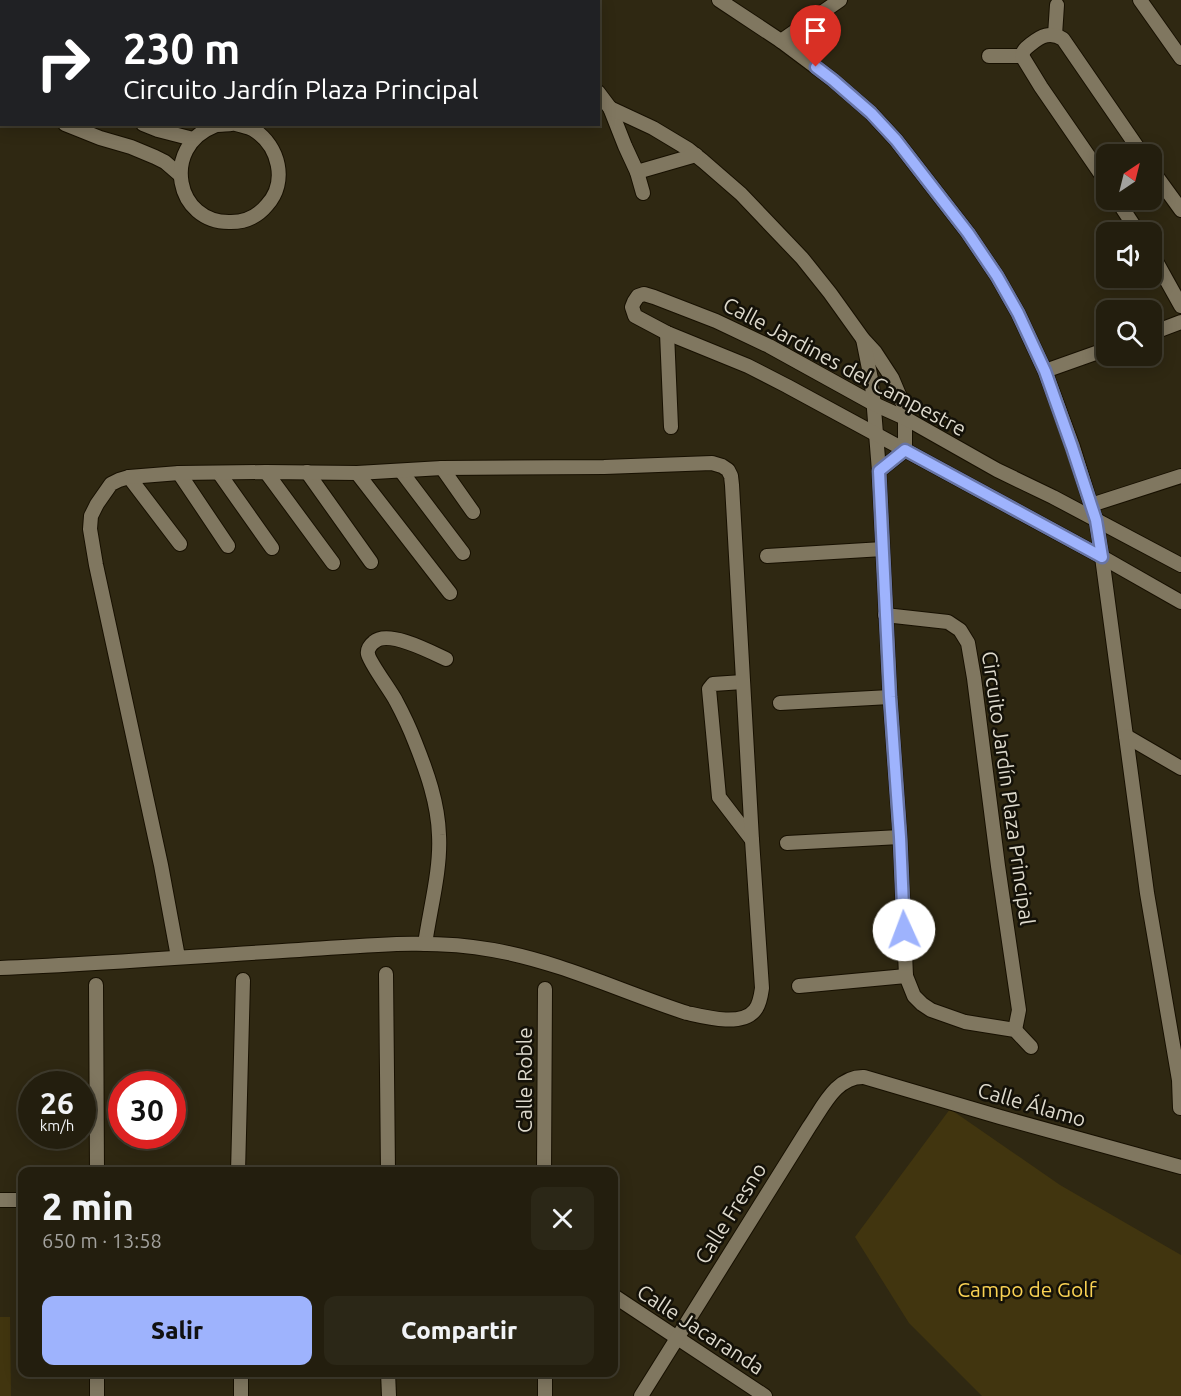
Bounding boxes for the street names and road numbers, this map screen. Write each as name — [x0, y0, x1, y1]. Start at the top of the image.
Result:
street label: Calle Jardines del Campestre — [719, 292, 971, 440]
street label: Circuito Jardín Plaza Principal — [978, 649, 1040, 927]
street label: Calle Roble — [512, 1027, 536, 1133]
street label: Calle Álamo — [975, 1077, 1089, 1131]
street label: Calle Fresno — [689, 1158, 771, 1268]
street label: Calle Jacaranda — [633, 1279, 769, 1379]

